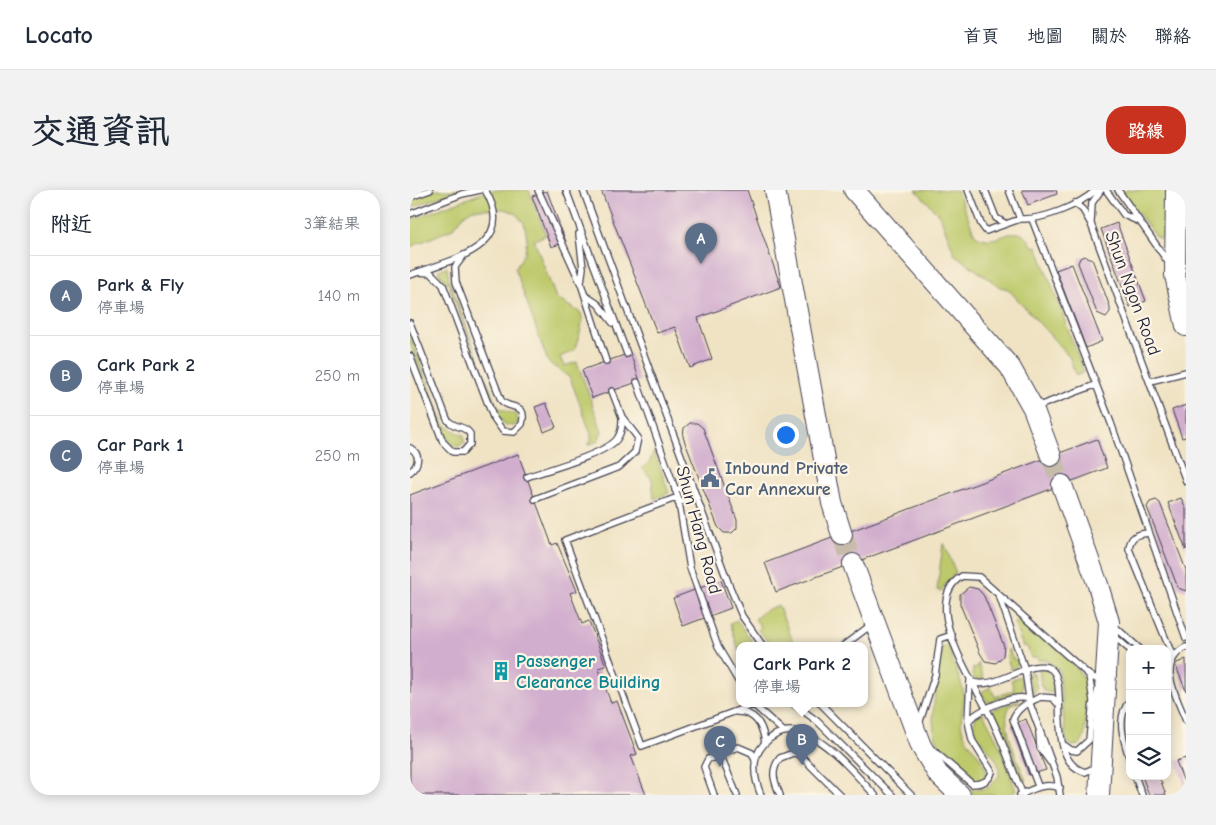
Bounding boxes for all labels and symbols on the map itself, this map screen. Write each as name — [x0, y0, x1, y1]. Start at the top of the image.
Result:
pin: A — [685, 223, 717, 264]
street label: Shun Ngon Road — [1100, 228, 1165, 358]
your location — [773, 422, 799, 448]
place label: Inbound Private Car Annexure — [725, 458, 848, 500]
street label: Shun Hang Road — [671, 464, 726, 596]
public building icon: Inbound Private Car Annexure — [699, 467, 721, 489]
place label: Passenger Clearance Building — [516, 651, 661, 693]
building icon: Passenger Clearance Building — [490, 660, 512, 682]
pin: B — [786, 724, 818, 765]
pin: C — [704, 726, 736, 767]

